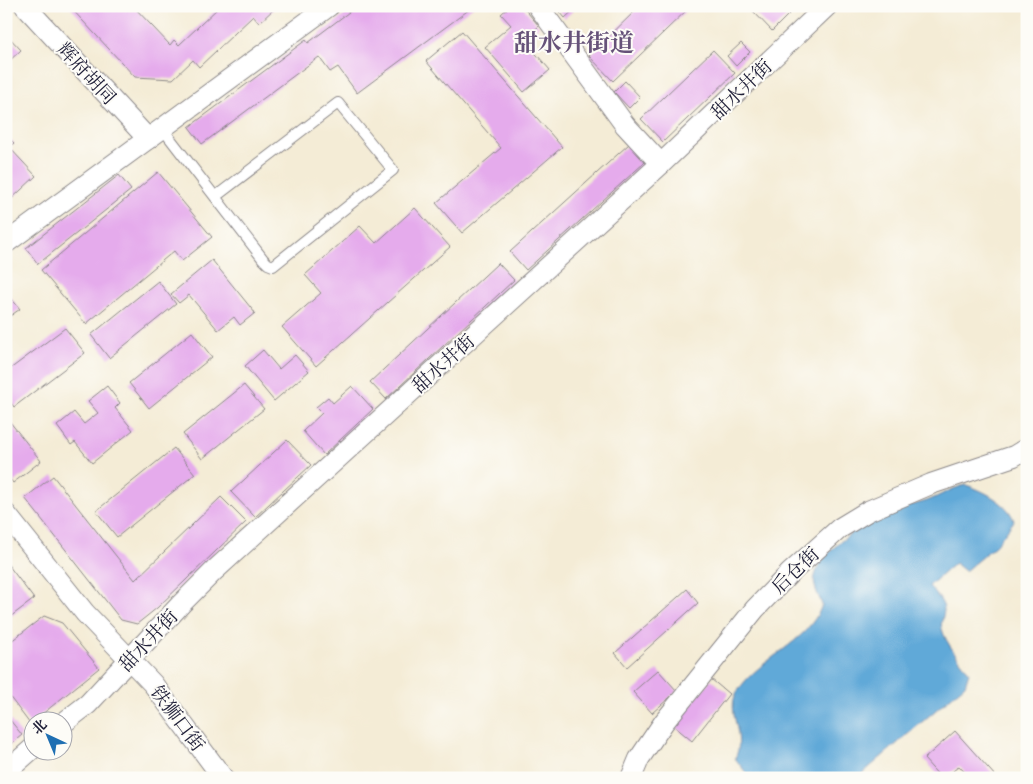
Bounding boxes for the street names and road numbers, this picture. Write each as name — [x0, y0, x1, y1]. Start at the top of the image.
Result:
street label: 辉府胡同 — [52, 38, 120, 110]
street label: 甜水井街 — [707, 55, 777, 125]
street label: 甜水井街 — [408, 330, 480, 398]
street label: 后仓街 — [768, 543, 825, 599]
street label: 甜水井街 — [115, 605, 183, 677]
street label: 铁狮口街 — [145, 682, 209, 756]

